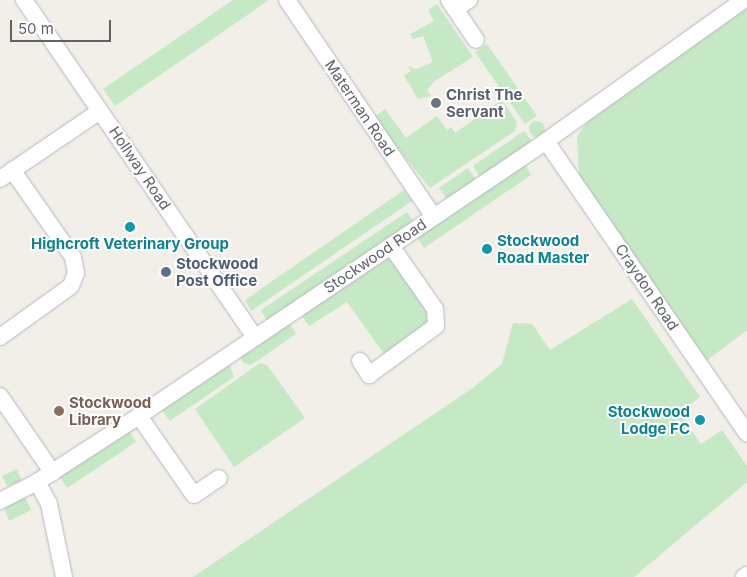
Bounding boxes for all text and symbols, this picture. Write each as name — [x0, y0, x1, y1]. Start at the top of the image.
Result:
scale bar — [12, 10, 114, 42]
text: 50 m — [18, 19, 54, 38]
street label: Materman Road — [321, 56, 399, 160]
place label: Christ The Servant — [446, 85, 522, 120]
marker: Christ The Servant — [430, 97, 442, 109]
street label: Hollway Road — [105, 123, 175, 213]
street label: Stockwood Road — [320, 215, 430, 297]
marker: Highcroft Veterinary Group — [124, 221, 136, 233]
place label: Stockwood Road Master — [497, 231, 589, 266]
place label: Highcroft Veterinary Group — [31, 235, 229, 253]
street label: Craydon Road — [611, 240, 683, 334]
marker: Stockwood Road Master — [481, 243, 493, 255]
place label: Stockwood Post Office — [176, 254, 258, 289]
marker: Stockwood Post Office — [160, 266, 172, 278]
place label: Stockwood Library — [69, 393, 151, 428]
place label: Stockwood Lodge FC — [608, 402, 690, 437]
marker: Stockwood Library — [53, 405, 65, 417]
marker: Stockwood Lodge FC — [694, 414, 706, 426]

